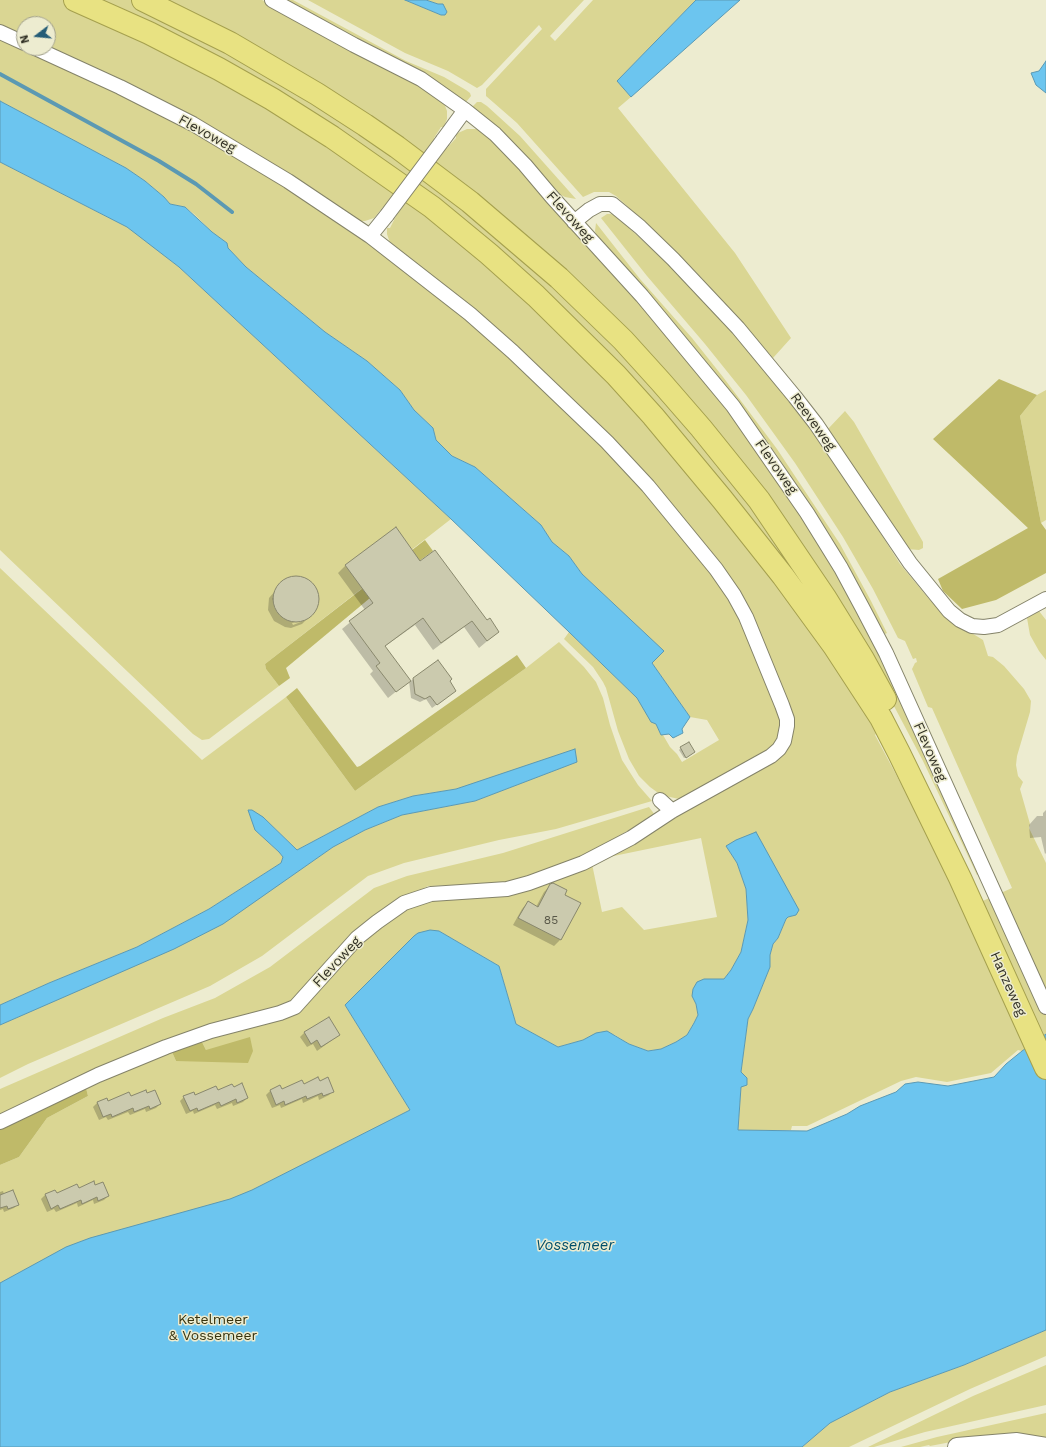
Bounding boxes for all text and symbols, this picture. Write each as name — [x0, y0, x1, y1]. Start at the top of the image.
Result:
north arrow — [16, 16, 56, 56]
text: N — [18, 33, 32, 45]
street label: Flevoweg — [175, 111, 239, 157]
street label: Flevoweg — [543, 188, 597, 246]
street label: Reeveweg — [786, 390, 840, 454]
street label: Flevoweg — [751, 436, 801, 498]
street label: Flevoweg — [909, 720, 951, 784]
house number: 85 — [544, 913, 558, 927]
street label: Flevoweg — [309, 933, 365, 991]
street label: Hanzeweg — [986, 949, 1030, 1019]
water label: Vossemeer — [536, 1237, 614, 1255]
park label: Ketelmeer & Vossemeer — [169, 1312, 257, 1344]

